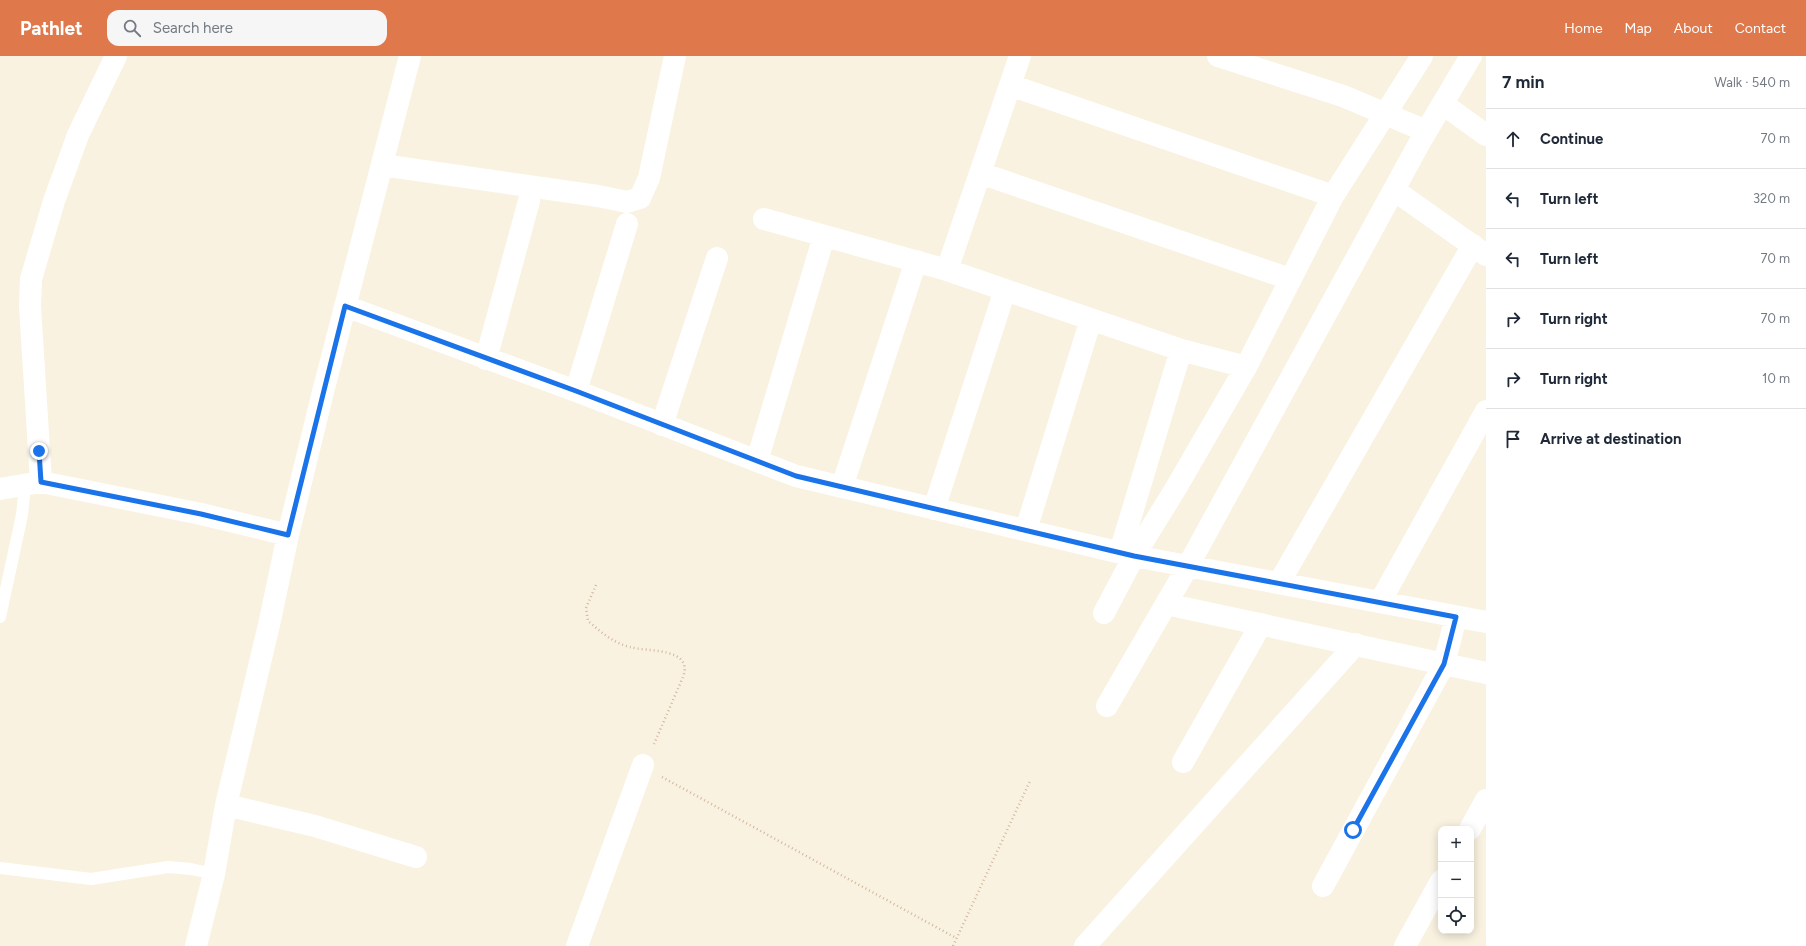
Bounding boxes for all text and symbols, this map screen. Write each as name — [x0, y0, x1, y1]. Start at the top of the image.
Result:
search box — [107, 10, 387, 46]
text: Pathlet — [20, 17, 83, 40]
icon: search — [121, 17, 143, 39]
text: Search here — [153, 19, 233, 37]
text: Home — [1564, 20, 1603, 37]
text: Map — [1625, 20, 1652, 37]
text: About — [1674, 20, 1713, 37]
text: Contact — [1735, 20, 1786, 37]
text: 7 min — [1502, 72, 1544, 92]
text: Walk · 540 m — [1714, 75, 1790, 90]
icon: ahead — [1502, 128, 1524, 150]
text: Continue — [1540, 130, 1603, 148]
text: 70 m — [1760, 131, 1790, 146]
icon: left — [1502, 188, 1524, 210]
text: Turn left — [1540, 190, 1598, 208]
text: 320 m — [1753, 191, 1790, 206]
icon: left — [1502, 248, 1524, 270]
text: Turn left — [1540, 250, 1598, 268]
text: 70 m — [1760, 251, 1790, 266]
icon: right — [1502, 308, 1524, 330]
text: Turn right — [1540, 310, 1608, 328]
text: 70 m — [1760, 311, 1790, 326]
icon: right — [1502, 368, 1524, 390]
text: Turn right — [1540, 370, 1608, 388]
text: 10 m — [1762, 371, 1790, 386]
icon: arrive — [1502, 428, 1524, 450]
text: Arrive at destination — [1540, 430, 1681, 448]
route end — [30, 442, 48, 460]
route start — [1344, 821, 1362, 839]
map controls — [1438, 826, 1474, 934]
button: + — [1438, 826, 1474, 862]
button: − — [1438, 862, 1474, 898]
button: locate — [1438, 898, 1474, 934]

